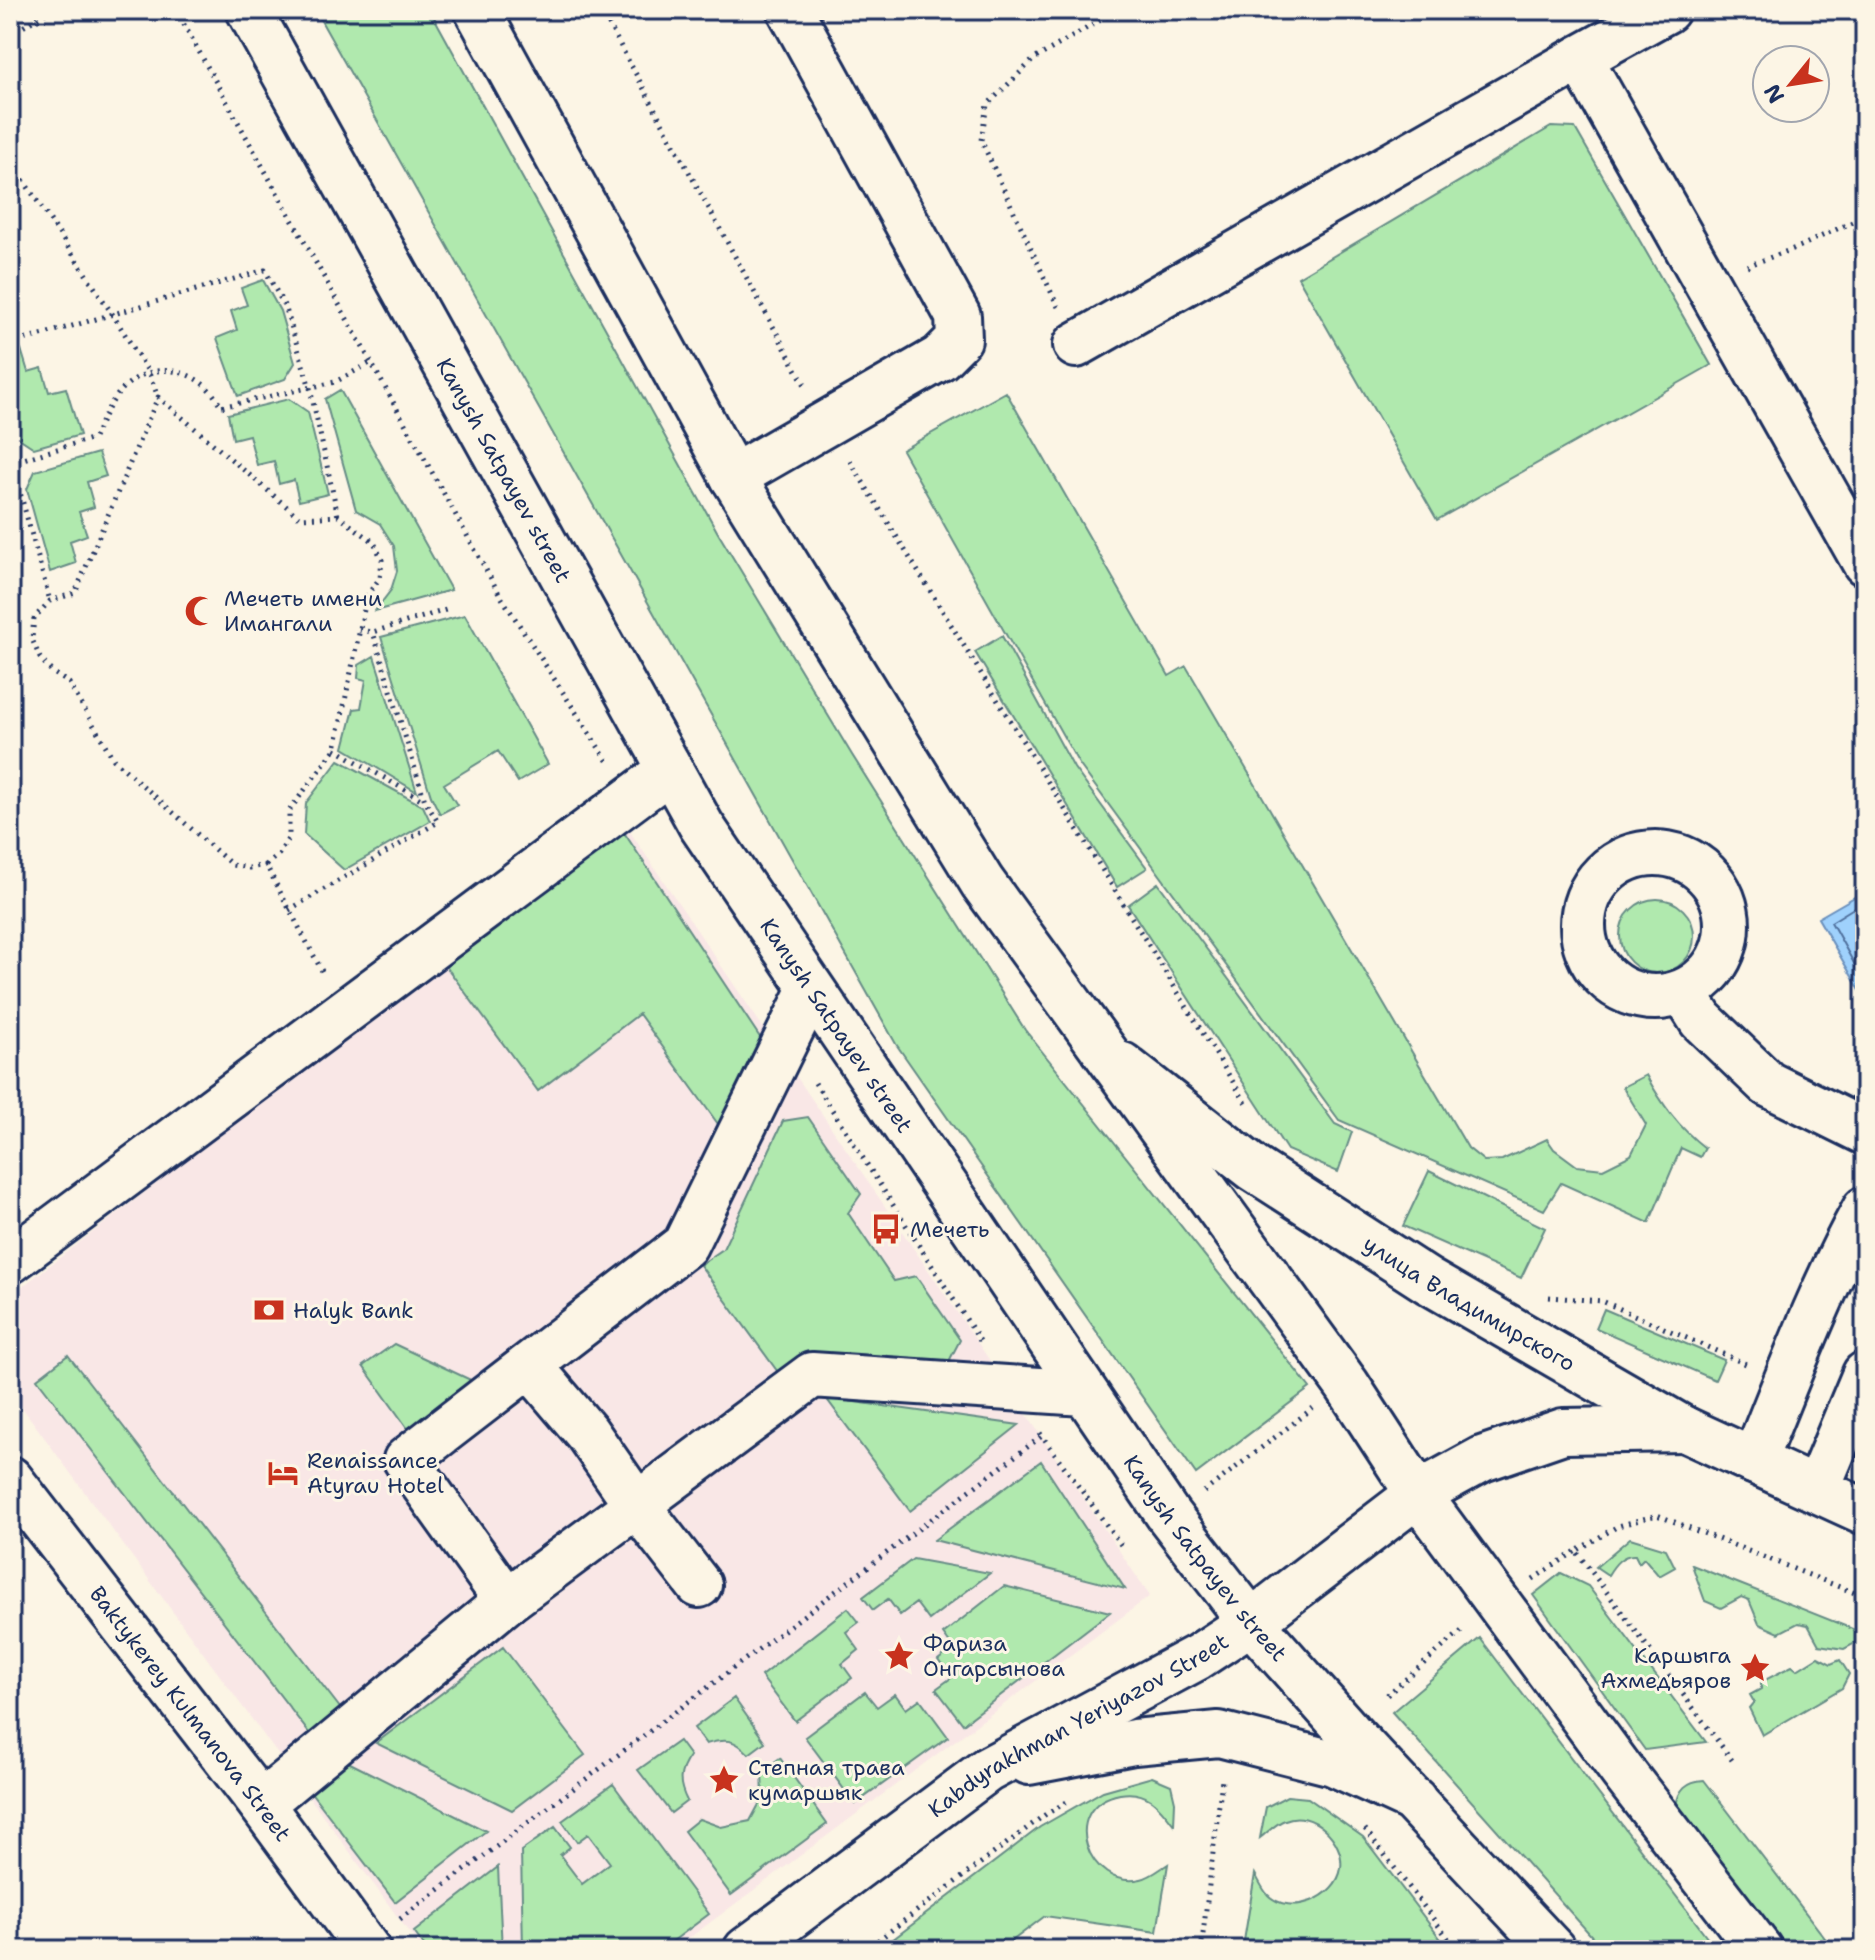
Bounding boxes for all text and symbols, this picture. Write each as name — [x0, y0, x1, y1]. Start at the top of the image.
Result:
north arrow — [1751, 44, 1831, 124]
text: N — [1757, 79, 1791, 109]
street label: Kanysh Satpayev street — [430, 352, 578, 588]
place label: Мечеть имени Имангали — [224, 584, 382, 638]
mosque icon: Мечеть имени Имангали — [183, 594, 217, 628]
street label: Kanysh Satpayev street — [754, 913, 920, 1138]
bus stop icon: Мечеть — [869, 1212, 903, 1246]
place label: Мечеть — [910, 1215, 989, 1244]
street label: улица Владимирского — [1358, 1229, 1581, 1378]
bank icon: Halyk Bank — [252, 1293, 286, 1327]
place label: Halyk Bank — [293, 1296, 414, 1325]
place label: Renaissance Atyrau Hotel — [307, 1446, 444, 1500]
street label: Kanysh Satpayev street — [1117, 1449, 1294, 1667]
hotel icon: Renaissance Atyrau Hotel — [266, 1456, 300, 1490]
street label: Baktykerey Kulmanova Street — [83, 1580, 298, 1847]
street label: Kabdyrakhman Yeriyazov Street — [922, 1627, 1234, 1824]
place label: Фариза Онгарсынова — [923, 1629, 1065, 1683]
place icon: Фариза Онгарсынова — [882, 1639, 916, 1673]
place label: Каршыга Ахмедьяров — [1601, 1641, 1731, 1695]
place icon: Каршыга Ахмедьяров — [1738, 1651, 1772, 1685]
place label: Степная трава кумаршык — [748, 1753, 905, 1807]
place icon: Степная трава кумаршык — [707, 1763, 741, 1797]

